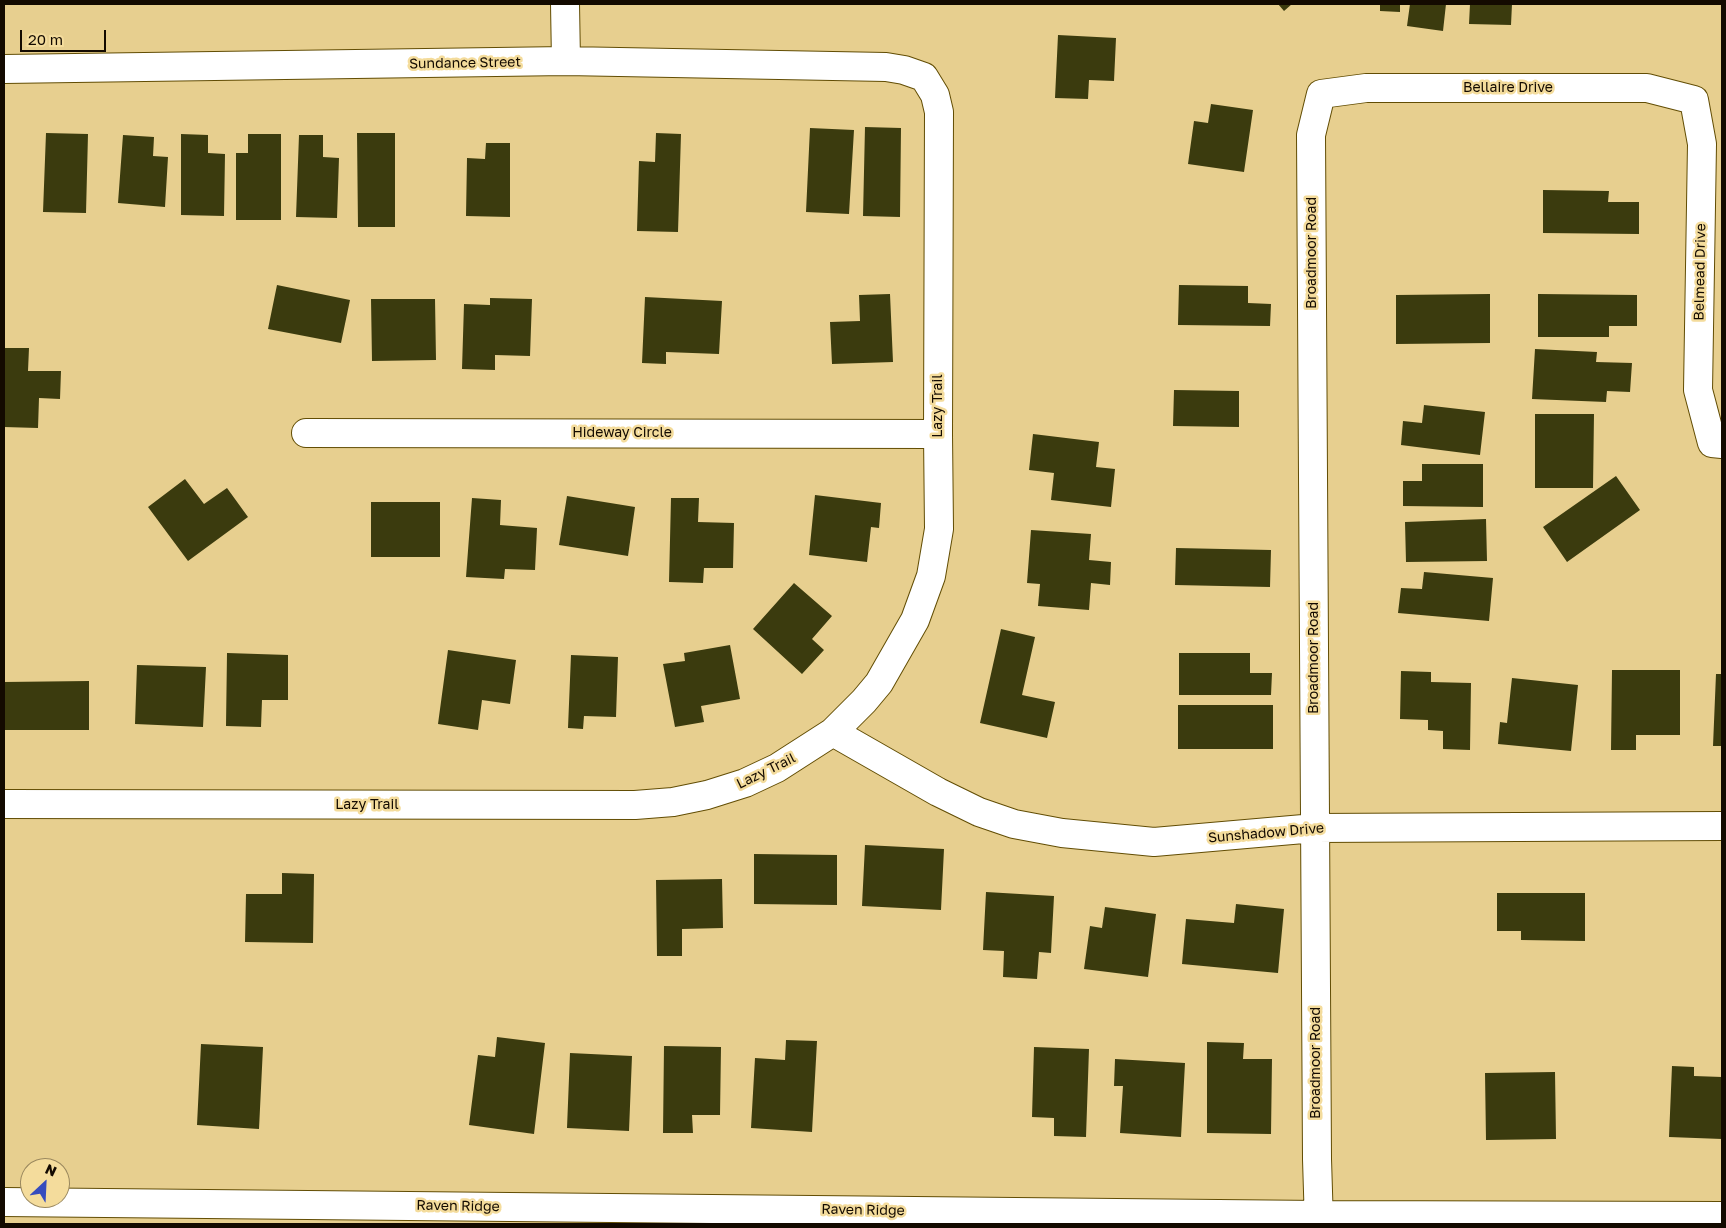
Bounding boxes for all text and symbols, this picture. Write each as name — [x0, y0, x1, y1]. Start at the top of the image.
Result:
scale bar — [22, 20, 109, 52]
text: 20 m — [28, 30, 63, 48]
street label: Sundance Street — [409, 54, 521, 72]
street label: Bellaire Drive — [1463, 80, 1553, 96]
street label: Broadmoor Road — [1304, 197, 1320, 309]
street label: Belmead Drive — [1691, 223, 1709, 321]
street label: Lazy Trail — [930, 374, 946, 438]
street label: Hideway Circle — [572, 425, 672, 441]
street label: Broadmoor Road — [1306, 602, 1322, 714]
street label: Lazy Trail — [734, 750, 798, 792]
street label: Lazy Trail — [335, 797, 399, 813]
street label: Sunshadow Drive — [1207, 820, 1325, 846]
street label: Broadmoor Road — [1308, 1007, 1324, 1119]
north arrow — [20, 1158, 70, 1208]
text: N — [43, 1160, 60, 1180]
street label: Raven Ridge — [416, 1197, 500, 1215]
street label: Raven Ridge — [821, 1201, 905, 1219]

